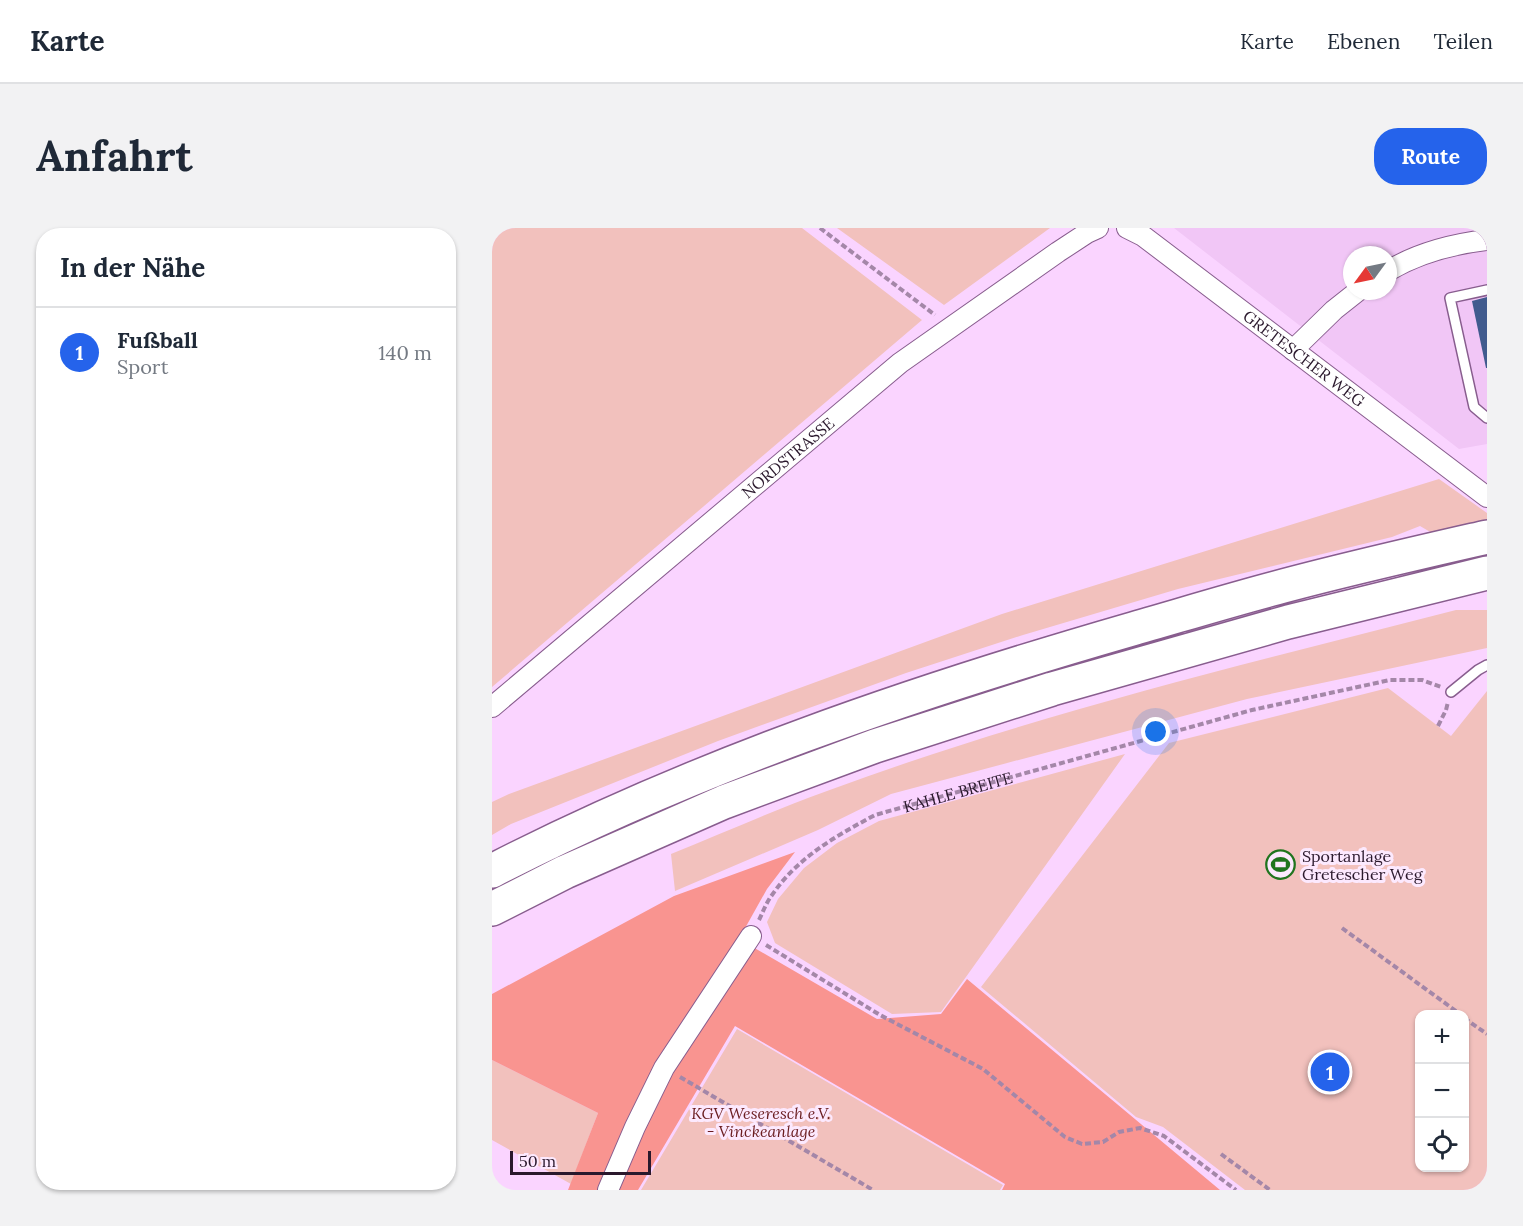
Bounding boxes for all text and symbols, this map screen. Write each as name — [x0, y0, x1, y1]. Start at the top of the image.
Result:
text: Karte — [30, 23, 105, 59]
text: Karte — [1240, 28, 1294, 55]
text: Ebenen — [1327, 28, 1400, 55]
text: Teilen — [1433, 28, 1493, 55]
button: Route — [1374, 128, 1487, 185]
text: Anfahrt — [36, 129, 193, 183]
north arrow — [1343, 246, 1397, 300]
text: In der Nähe — [60, 251, 205, 284]
street label: GRETESCHER WEG — [1239, 306, 1369, 411]
text: Fußball — [117, 326, 198, 354]
text: 1 — [75, 340, 84, 365]
text: 140 m — [378, 340, 432, 365]
text: Sport — [117, 354, 168, 379]
street label: NORDSTRASSE — [737, 413, 838, 502]
your location — [1141, 717, 1170, 746]
street label: KAHLE BREITE — [901, 767, 1015, 817]
place label: Sportanlage Gretescher Weg — [1302, 846, 1424, 884]
sports icon: Sportanlage Gretescher Weg — [1265, 849, 1297, 881]
map controls — [1415, 1010, 1469, 1172]
button: + — [1415, 1010, 1469, 1064]
pin: 1 — [1310, 1050, 1350, 1094]
button: − — [1415, 1064, 1469, 1118]
park label: KGV Weseresch e.V. - Vinckeanlage — [691, 1103, 831, 1141]
button: locate — [1415, 1118, 1469, 1172]
scale bar — [510, 1148, 651, 1176]
text: 50 m — [519, 1151, 556, 1171]

